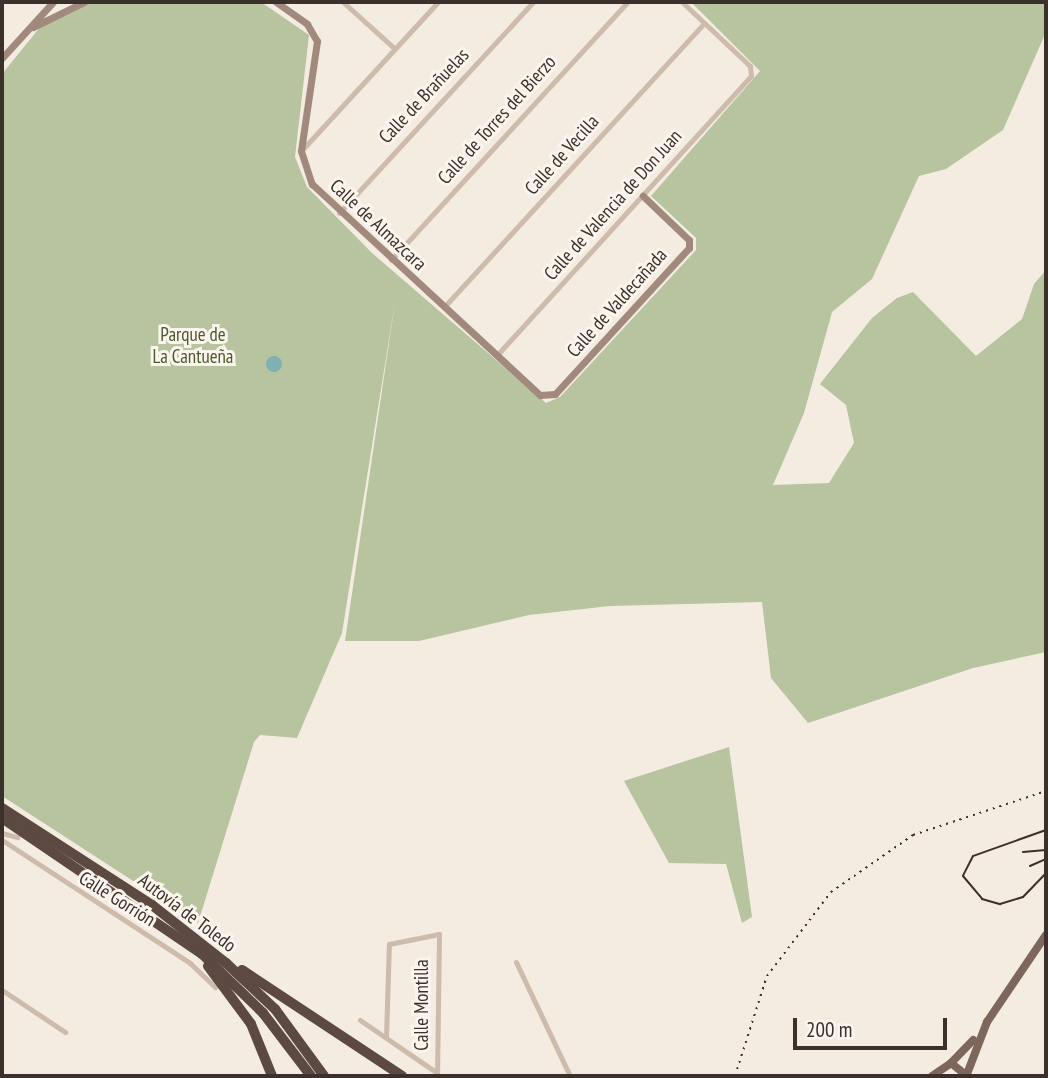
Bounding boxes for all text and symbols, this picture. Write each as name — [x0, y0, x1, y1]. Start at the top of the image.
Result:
street label: Calle de Brañuelas — [374, 44, 474, 148]
street label: Calle de Torres del Bierzo — [433, 51, 561, 189]
street label: Calle de Vecilla — [520, 110, 604, 200]
street label: Calle de Valencia de Don Juan — [539, 125, 687, 285]
street label: Calle de Almazcara — [325, 174, 431, 276]
street label: Calle de Valdecañada — [562, 244, 672, 362]
park label: Parque de La Cantueña — [153, 324, 233, 368]
street label: Calle Gorrión — [75, 867, 159, 931]
street label: Autovía de Toledo — [133, 869, 241, 957]
street label: Calle Montilla — [411, 959, 433, 1051]
scale bar — [796, 1004, 950, 1048]
text: 200 m — [806, 1016, 852, 1043]

